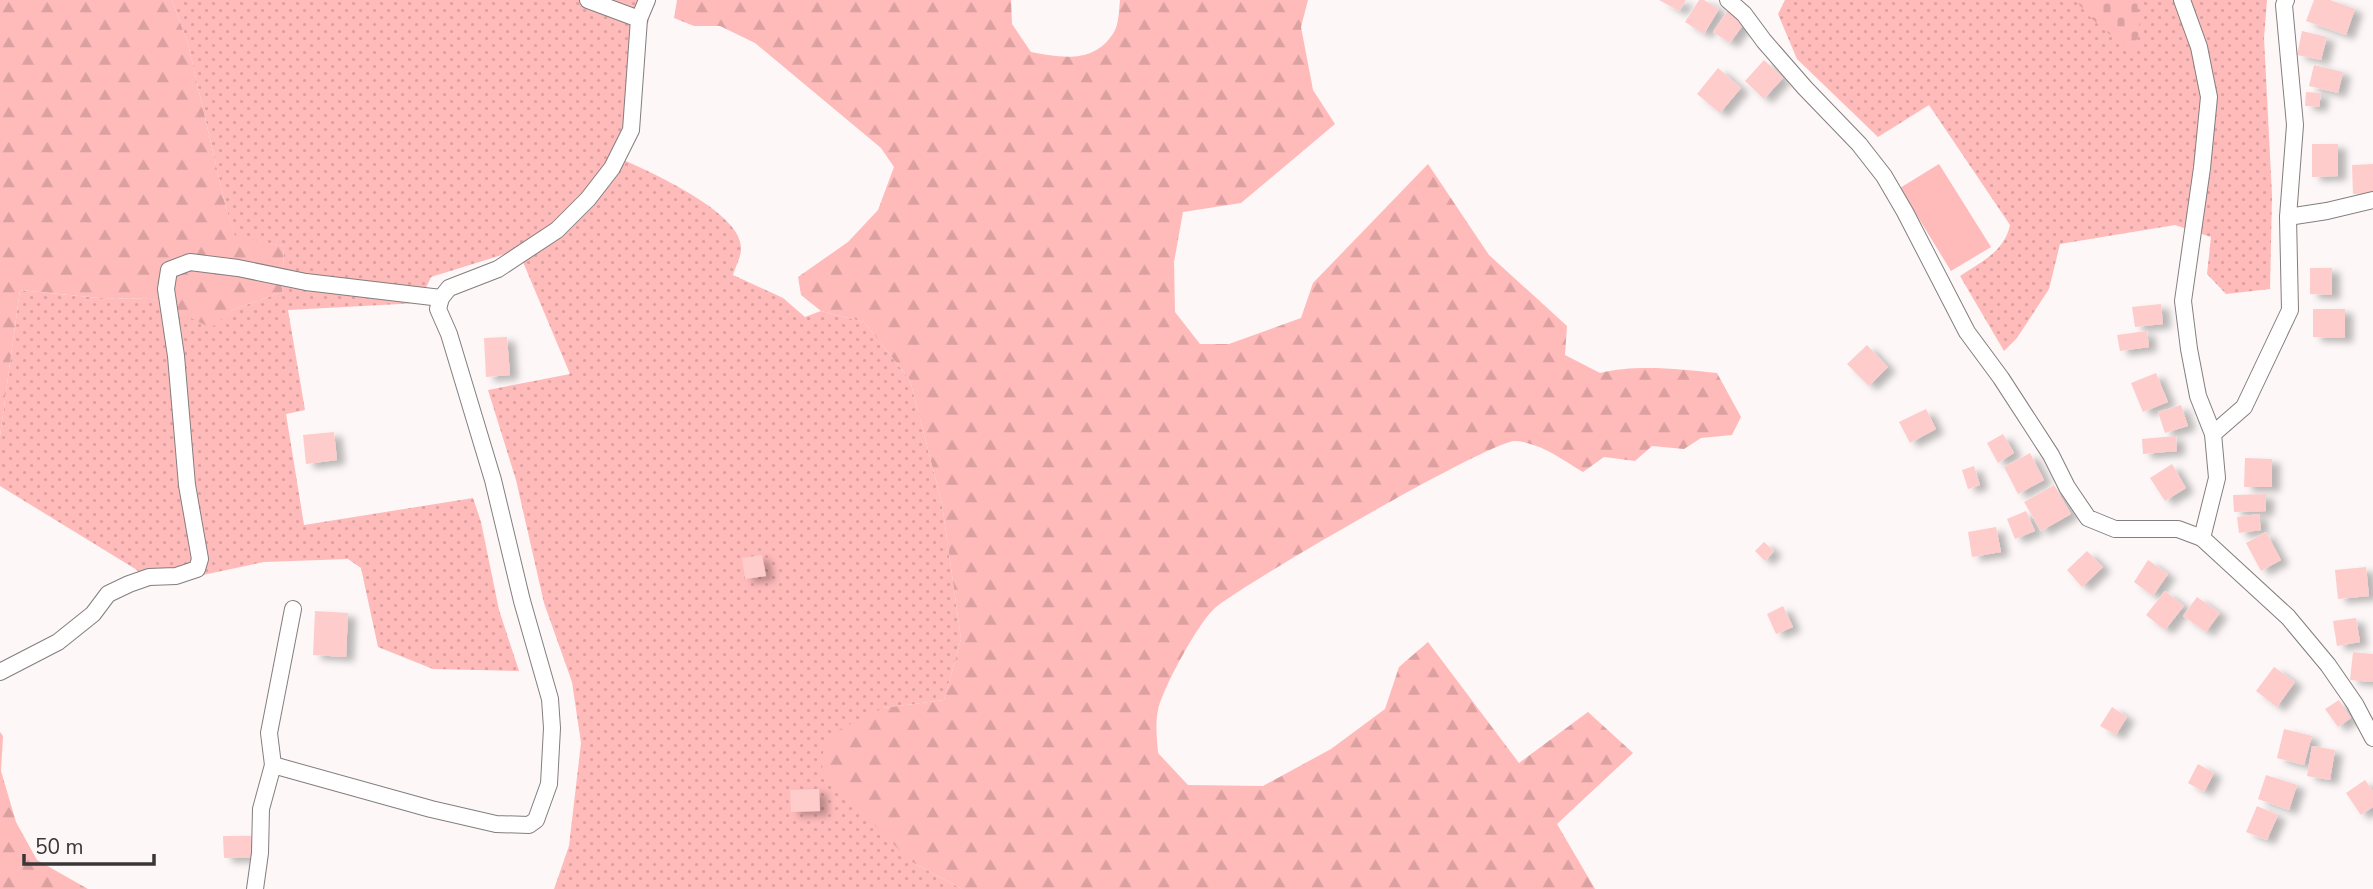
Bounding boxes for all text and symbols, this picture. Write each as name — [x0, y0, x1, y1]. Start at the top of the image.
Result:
scale bar — [24, 822, 154, 866]
text: 50 m — [35, 833, 84, 861]

